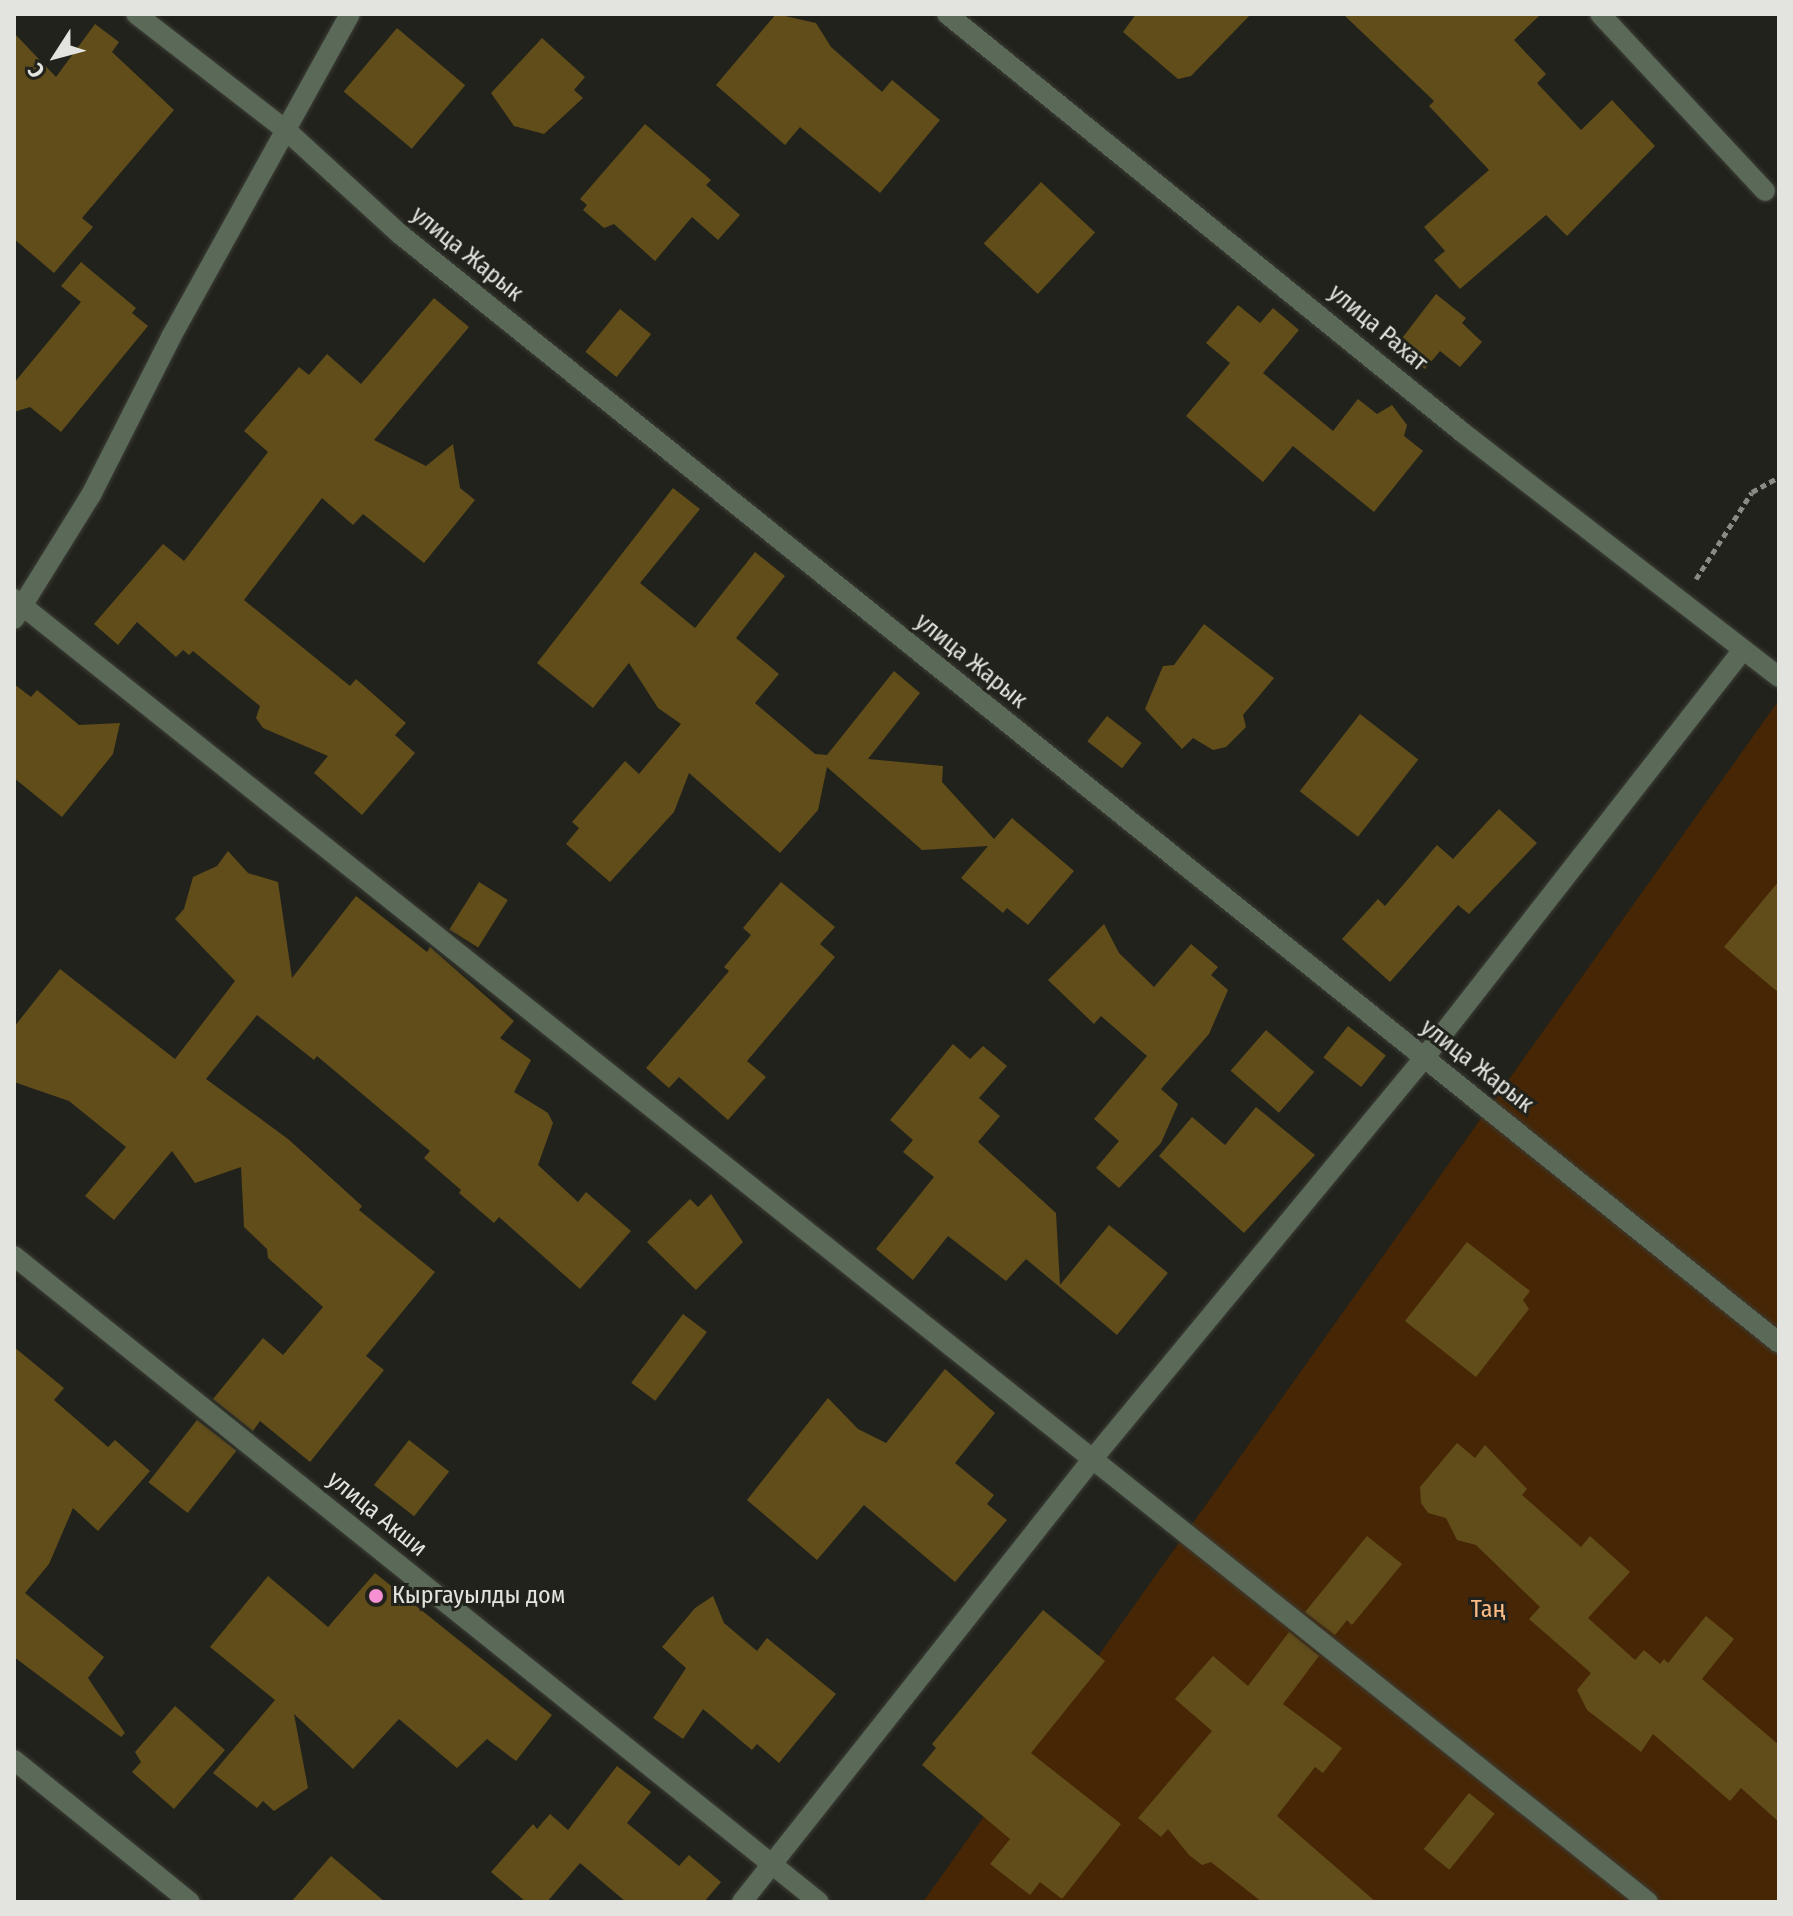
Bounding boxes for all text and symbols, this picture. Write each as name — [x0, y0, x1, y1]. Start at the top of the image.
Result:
north arrow — [16, 16, 96, 96]
text: С — [22, 58, 50, 83]
street label: улица Жарык — [405, 200, 529, 308]
street label: улица Рахат — [1323, 278, 1433, 378]
street label: улица Жарык — [909, 607, 1033, 715]
street label: улица Жарык — [1415, 1013, 1539, 1119]
street label: улица Акши — [321, 1465, 433, 1563]
place label: Кыргауылды дом — [392, 1582, 565, 1610]
marker: Кыргауылды дом — [367, 1587, 385, 1605]
park label: Таң — [1471, 1596, 1505, 1624]

